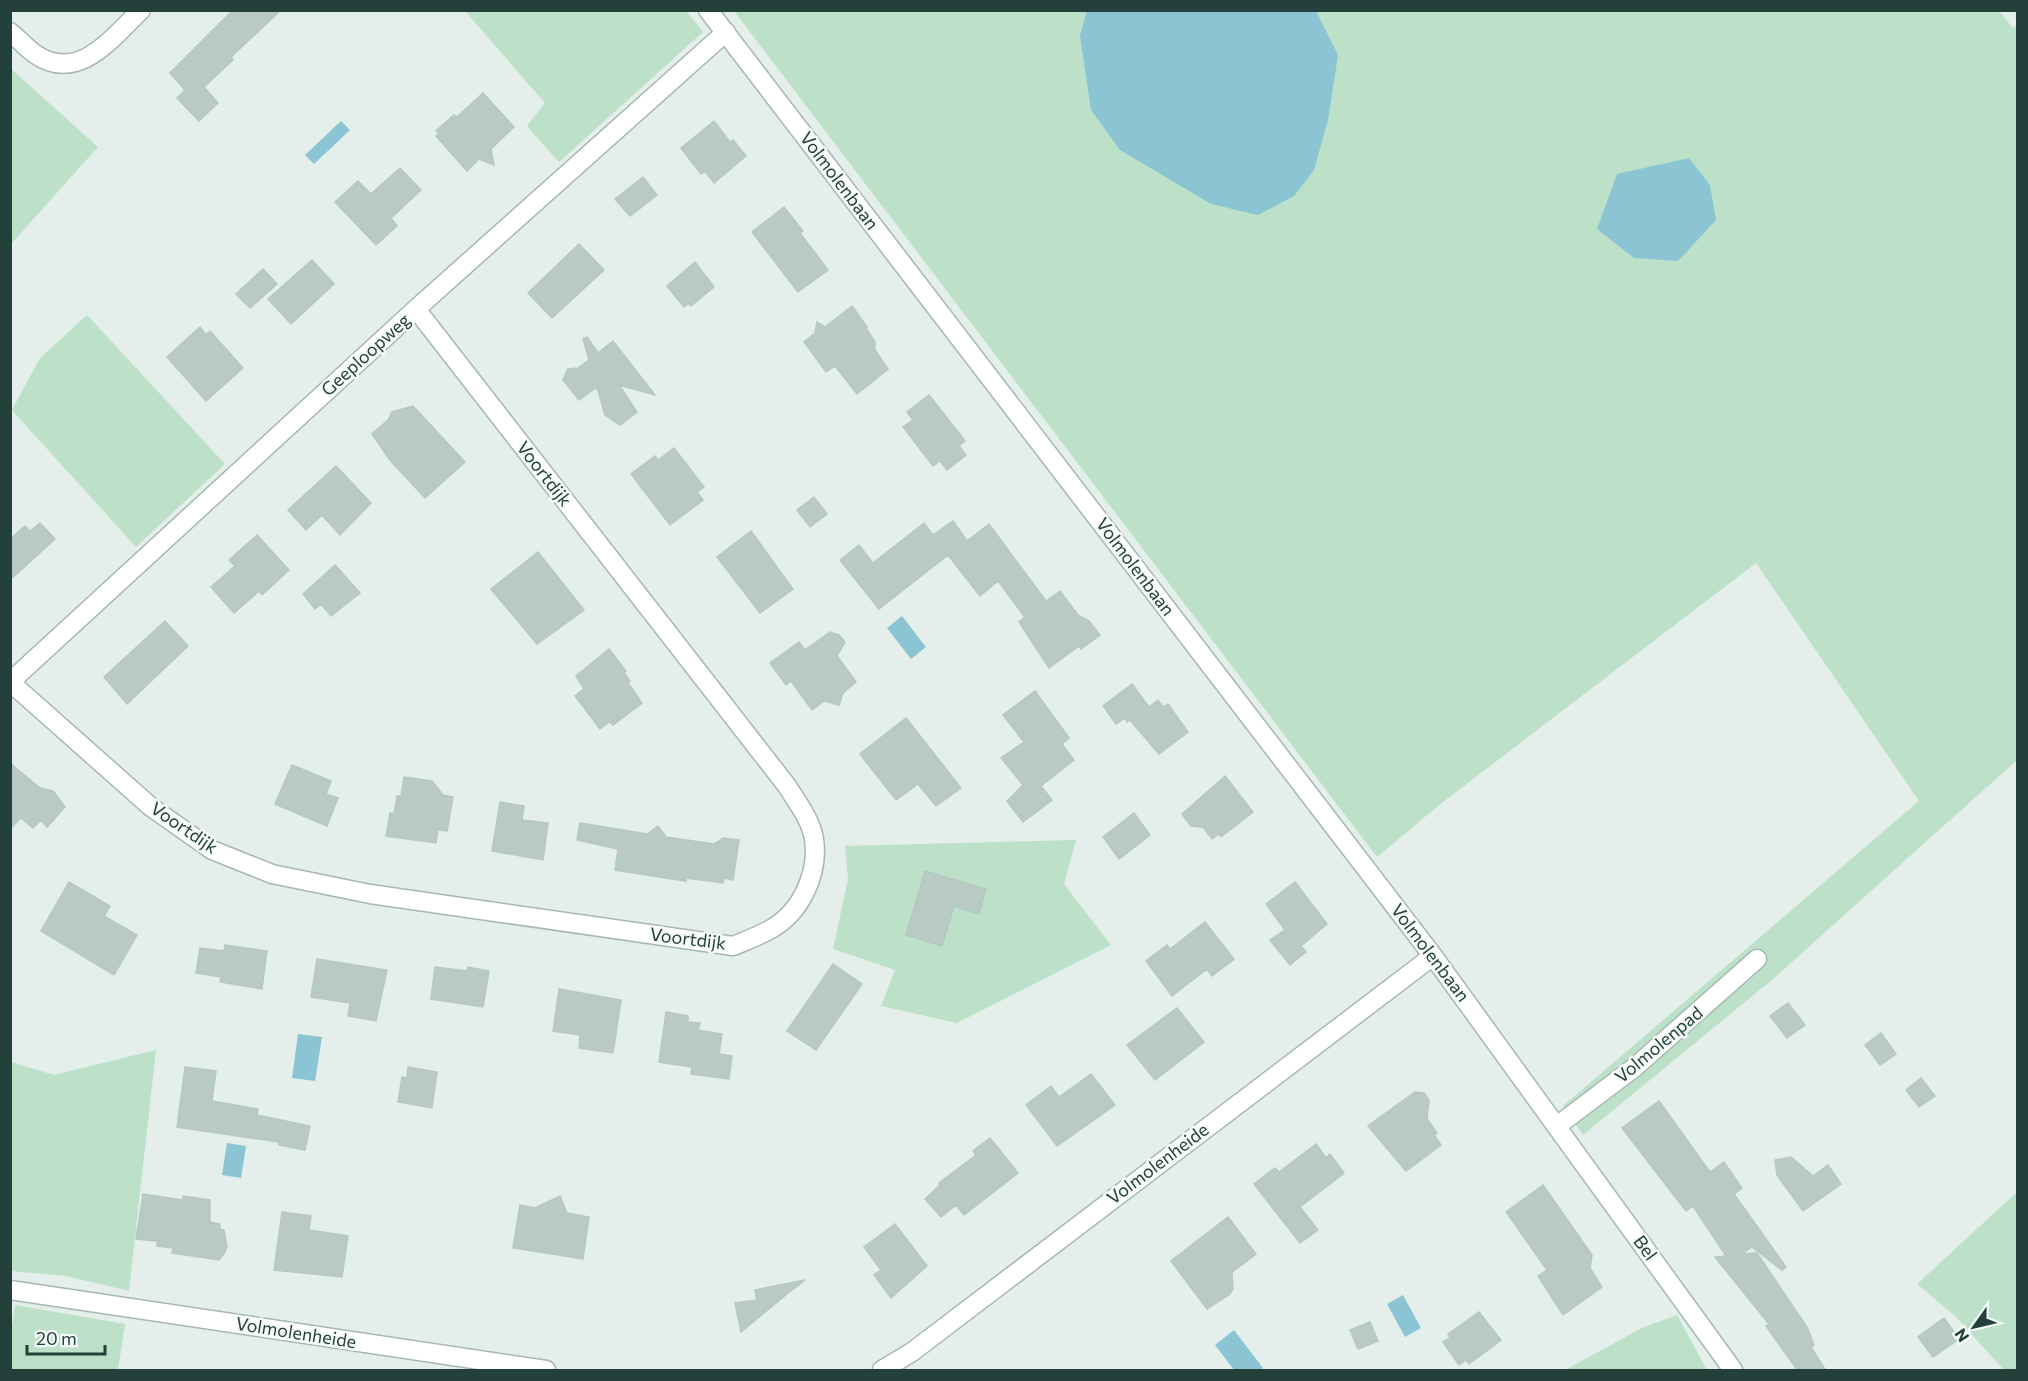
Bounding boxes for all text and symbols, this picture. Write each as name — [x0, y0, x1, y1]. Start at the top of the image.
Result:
street label: Volmolenbaan — [796, 127, 884, 234]
street label: Geeploopweg — [316, 308, 415, 400]
street label: Voortdijk — [513, 437, 577, 510]
street label: Volmolenbaan — [1092, 513, 1180, 620]
street label: Voortdijk — [147, 797, 223, 858]
street label: Volmolenbaan — [1387, 899, 1475, 1006]
street label: Voortdijk — [649, 922, 728, 954]
street label: Volmolenpad — [1610, 1001, 1707, 1087]
street label: Volmolenheide — [1102, 1118, 1213, 1209]
street label: Bel — [1629, 1231, 1662, 1264]
north arrow — [1944, 1297, 2004, 1357]
street label: Volmolenheide — [234, 1312, 358, 1352]
scale bar — [27, 1318, 105, 1356]
text: N — [1950, 1325, 1972, 1346]
text: 20 m — [36, 1327, 77, 1349]

